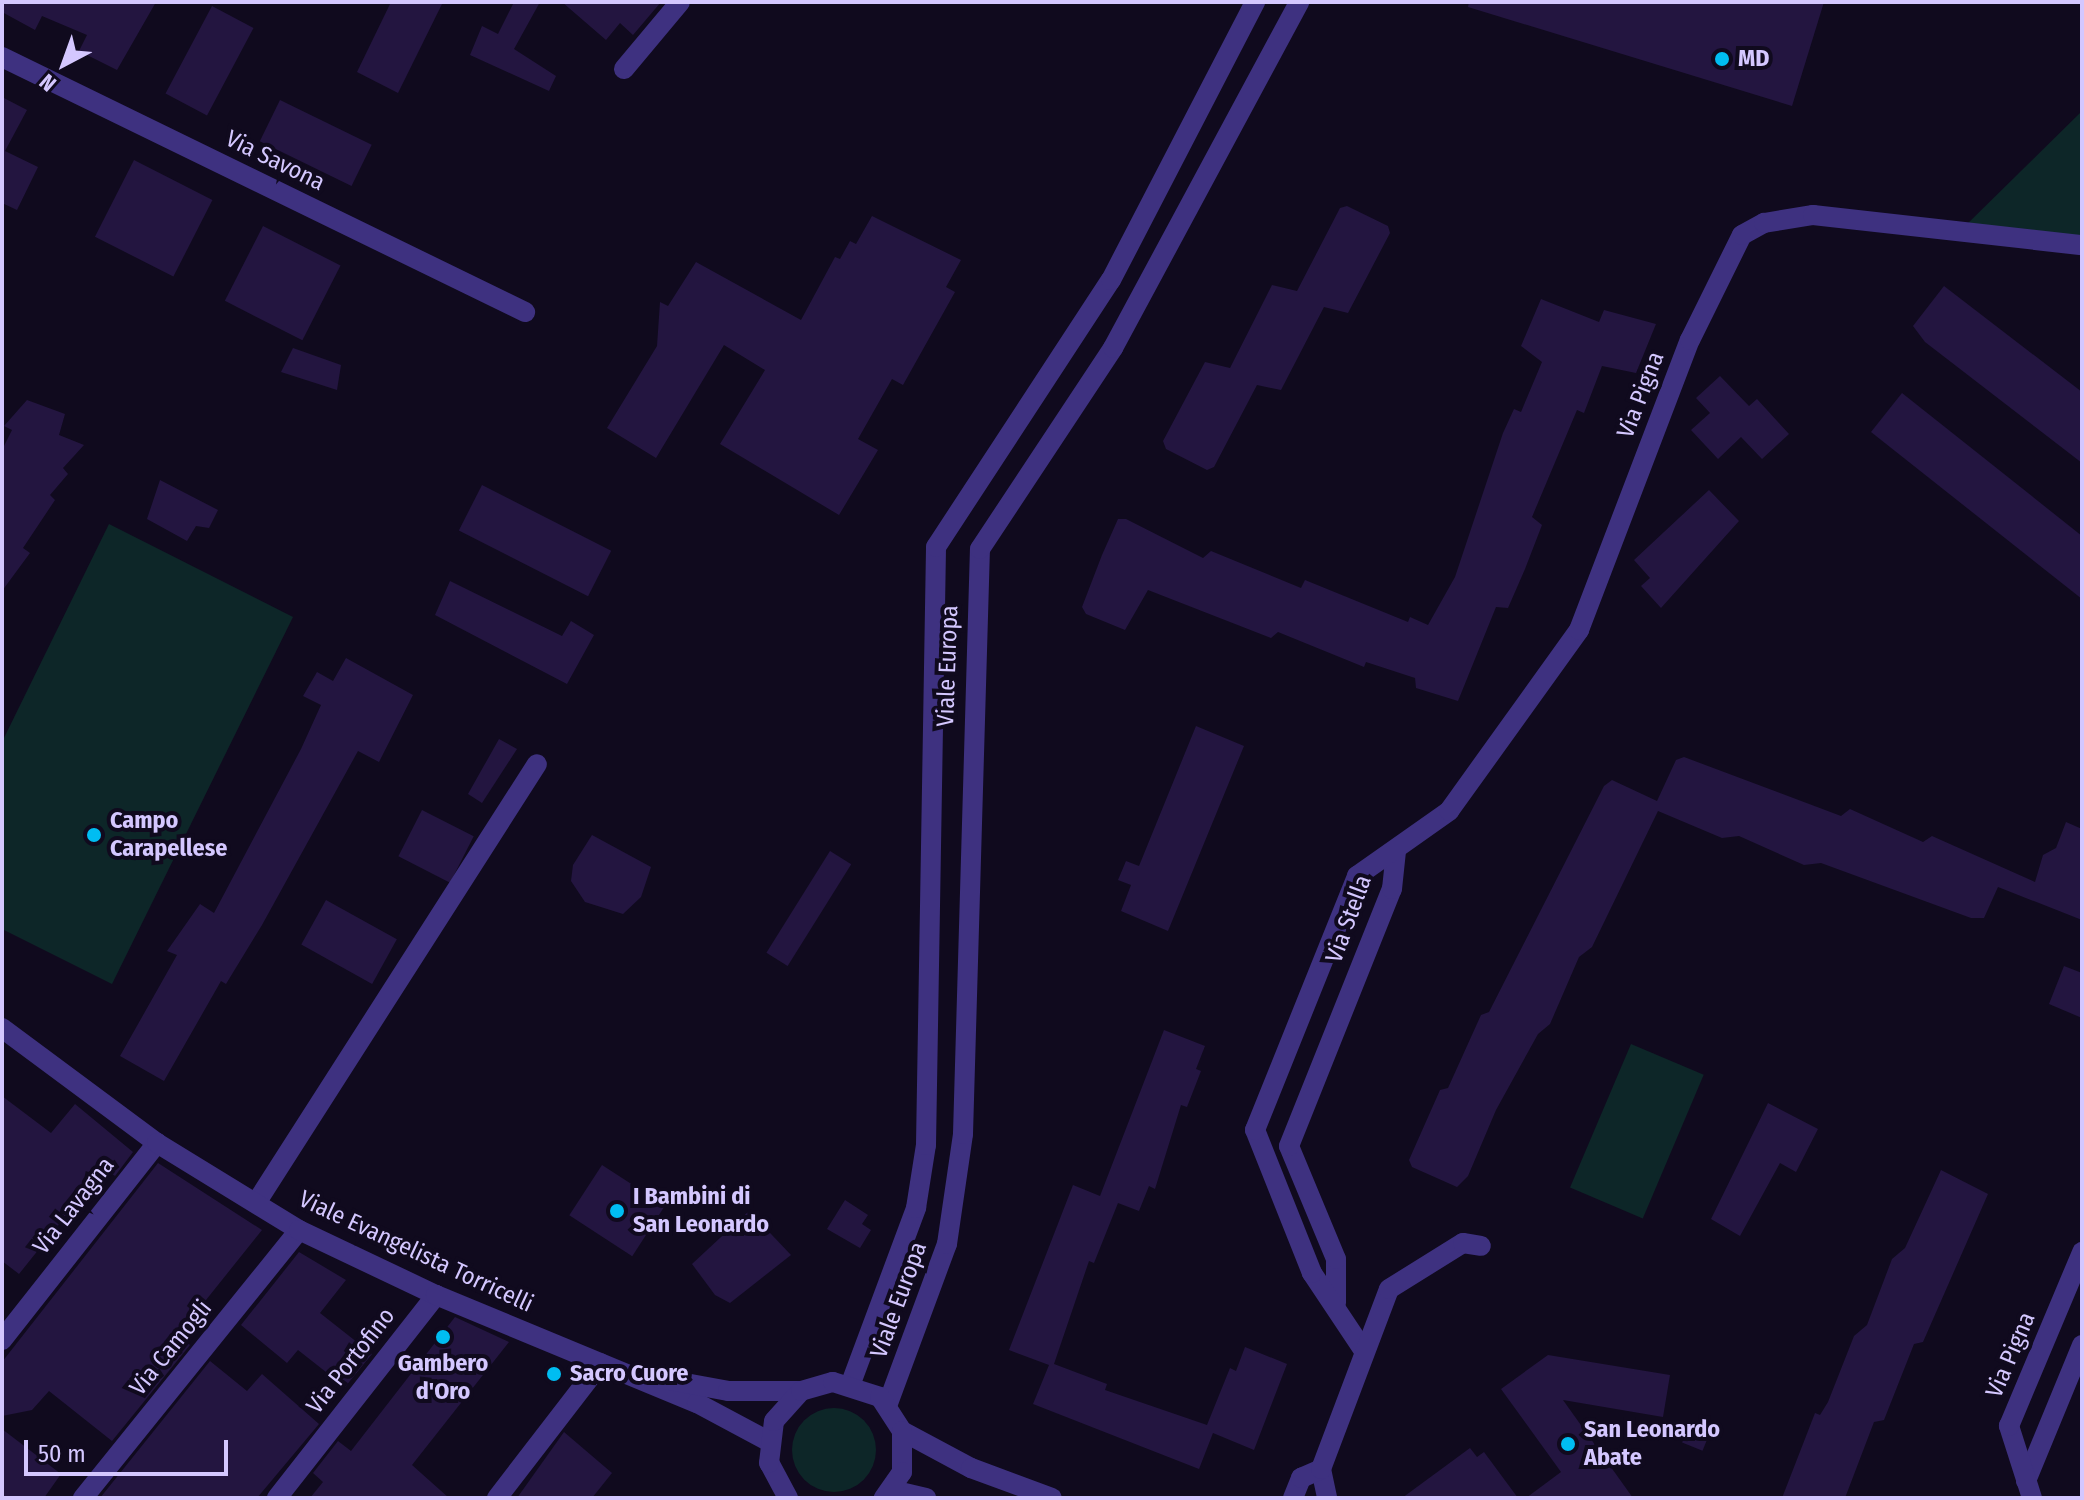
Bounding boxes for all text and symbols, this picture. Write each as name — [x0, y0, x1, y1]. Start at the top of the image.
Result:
north arrow — [24, 24, 104, 104]
place label: MD — [1738, 45, 1770, 73]
marker: MD — [1713, 50, 1731, 68]
text: N — [34, 68, 62, 97]
street label: Via Savona — [221, 125, 329, 197]
street label: Via Pigna — [1611, 348, 1671, 442]
street label: Viale Europa — [931, 605, 965, 727]
place label: Campo Carapellese — [110, 807, 227, 863]
marker: Campo Carapellese — [85, 826, 103, 844]
street label: Via Stella — [1320, 871, 1378, 967]
street label: Via Lavagna — [27, 1152, 121, 1260]
place label: I Bambini di San Leonardo — [633, 1183, 769, 1239]
street label: Viale Evangelista Torricelli — [294, 1185, 538, 1319]
marker: I Bambini di San Leonardo — [608, 1202, 626, 1220]
street label: Viale Europa — [865, 1238, 933, 1362]
street label: Via Camogli — [124, 1295, 218, 1401]
street label: Via Portofino — [301, 1302, 401, 1420]
street label: Via Pigna — [1980, 1308, 2042, 1402]
marker: Gambero d'Oro — [434, 1328, 452, 1346]
place label: Gambero d'Oro — [398, 1350, 488, 1406]
place label: Sacro Cuore — [570, 1360, 689, 1388]
marker: Sacro Cuore — [545, 1365, 563, 1383]
place label: San Leonardo Abate — [1584, 1416, 1720, 1472]
scale bar — [28, 1424, 232, 1474]
marker: San Leonardo Abate — [1559, 1435, 1577, 1453]
text: 50 m — [38, 1440, 86, 1468]

